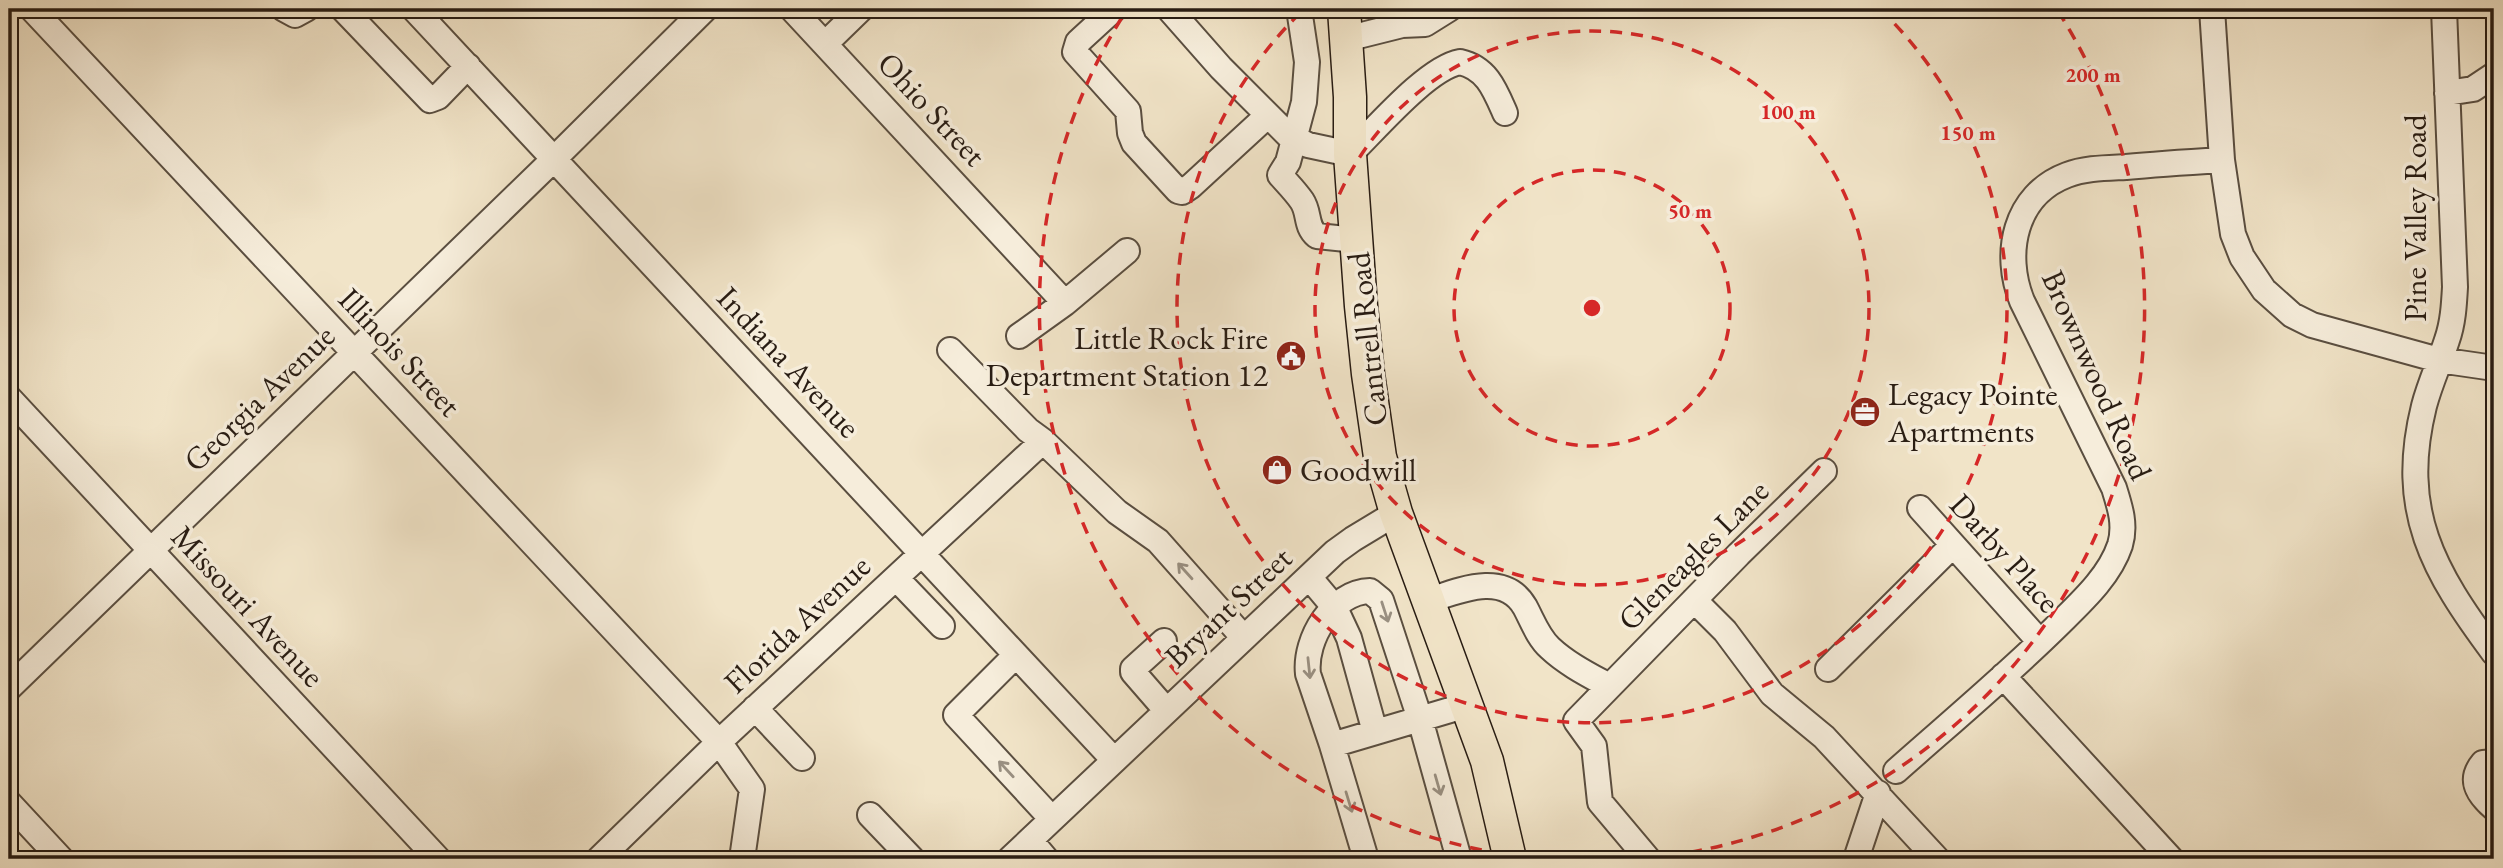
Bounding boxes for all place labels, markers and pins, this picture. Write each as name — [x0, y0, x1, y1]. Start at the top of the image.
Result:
centre of rings — [1580, 296, 1604, 320]
place label: Little Rock Fire Department Station 12 — [986, 317, 1269, 396]
public building icon: Little Rock Fire Department Station 12 — [1274, 339, 1308, 373]
place label: Legacy Pointe Apartments — [1887, 373, 2058, 452]
office icon: Legacy Pointe Apartments — [1848, 395, 1882, 429]
place label: Goodwill — [1300, 449, 1417, 491]
shop icon: Goodwill — [1260, 453, 1294, 487]

